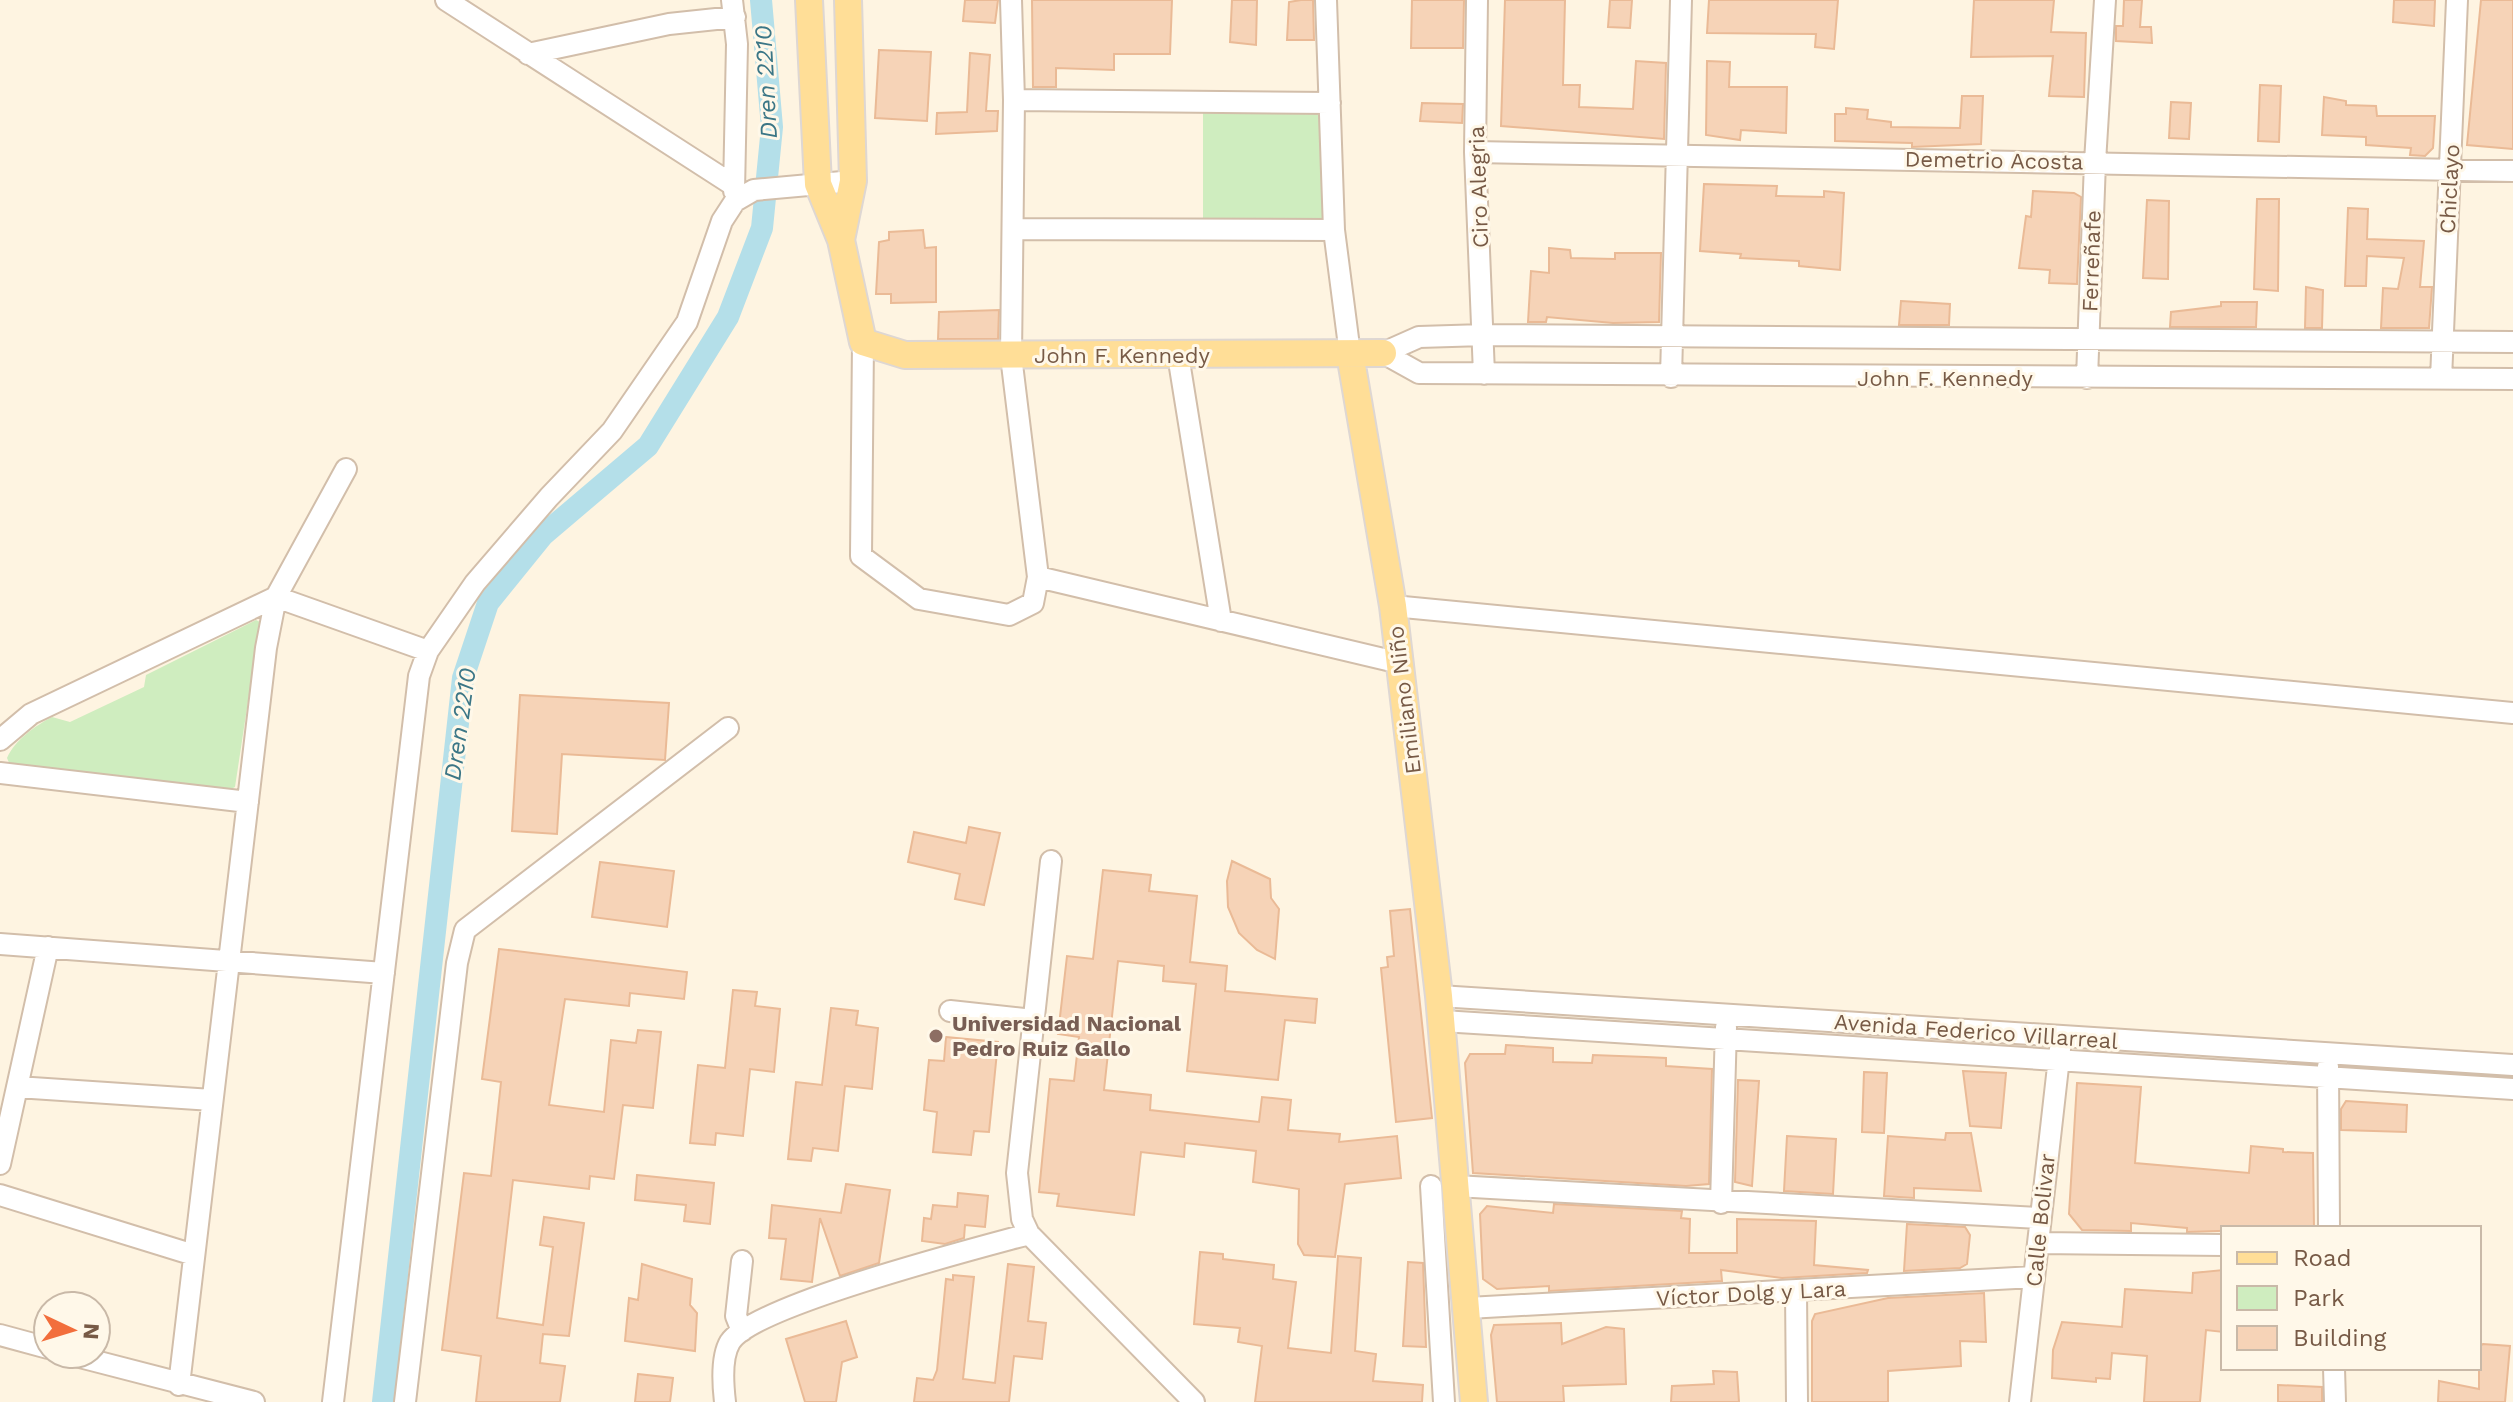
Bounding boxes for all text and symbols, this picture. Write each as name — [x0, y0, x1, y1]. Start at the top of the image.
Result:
water label: Dren 2210 — [749, 25, 783, 139]
street label: Ciro Alegria — [1464, 125, 1493, 249]
street label: Chiclayo — [2435, 143, 2464, 235]
street label: Demetrio Acosta — [1904, 146, 2084, 175]
street label: Ferreñafe — [2077, 210, 2106, 313]
street label: John F. Kennedy — [1034, 343, 1211, 368]
street label: John F. Kennedy — [1857, 366, 2034, 391]
street label: Emiliano Niño — [1383, 624, 1426, 775]
water label: Dren 2210 — [438, 666, 482, 782]
street label: Avenida Federico Villarreal — [1833, 1009, 2119, 1054]
place label: Universidad Nacional Pedro Ruiz Gallo — [952, 1011, 1182, 1061]
marker: Universidad Nacional Pedro Ruiz Gallo — [927, 1027, 945, 1045]
street label: Calle Bolivar — [2021, 1152, 2060, 1288]
legend — [2221, 1226, 2481, 1370]
text: Road — [2293, 1244, 2352, 1272]
street label: Víctor Dolg y Lara — [1655, 1276, 1847, 1311]
text: Park — [2293, 1284, 2345, 1312]
north arrow — [32, 1290, 112, 1370]
text: N — [78, 1322, 104, 1340]
text: Building — [2293, 1324, 2386, 1352]

